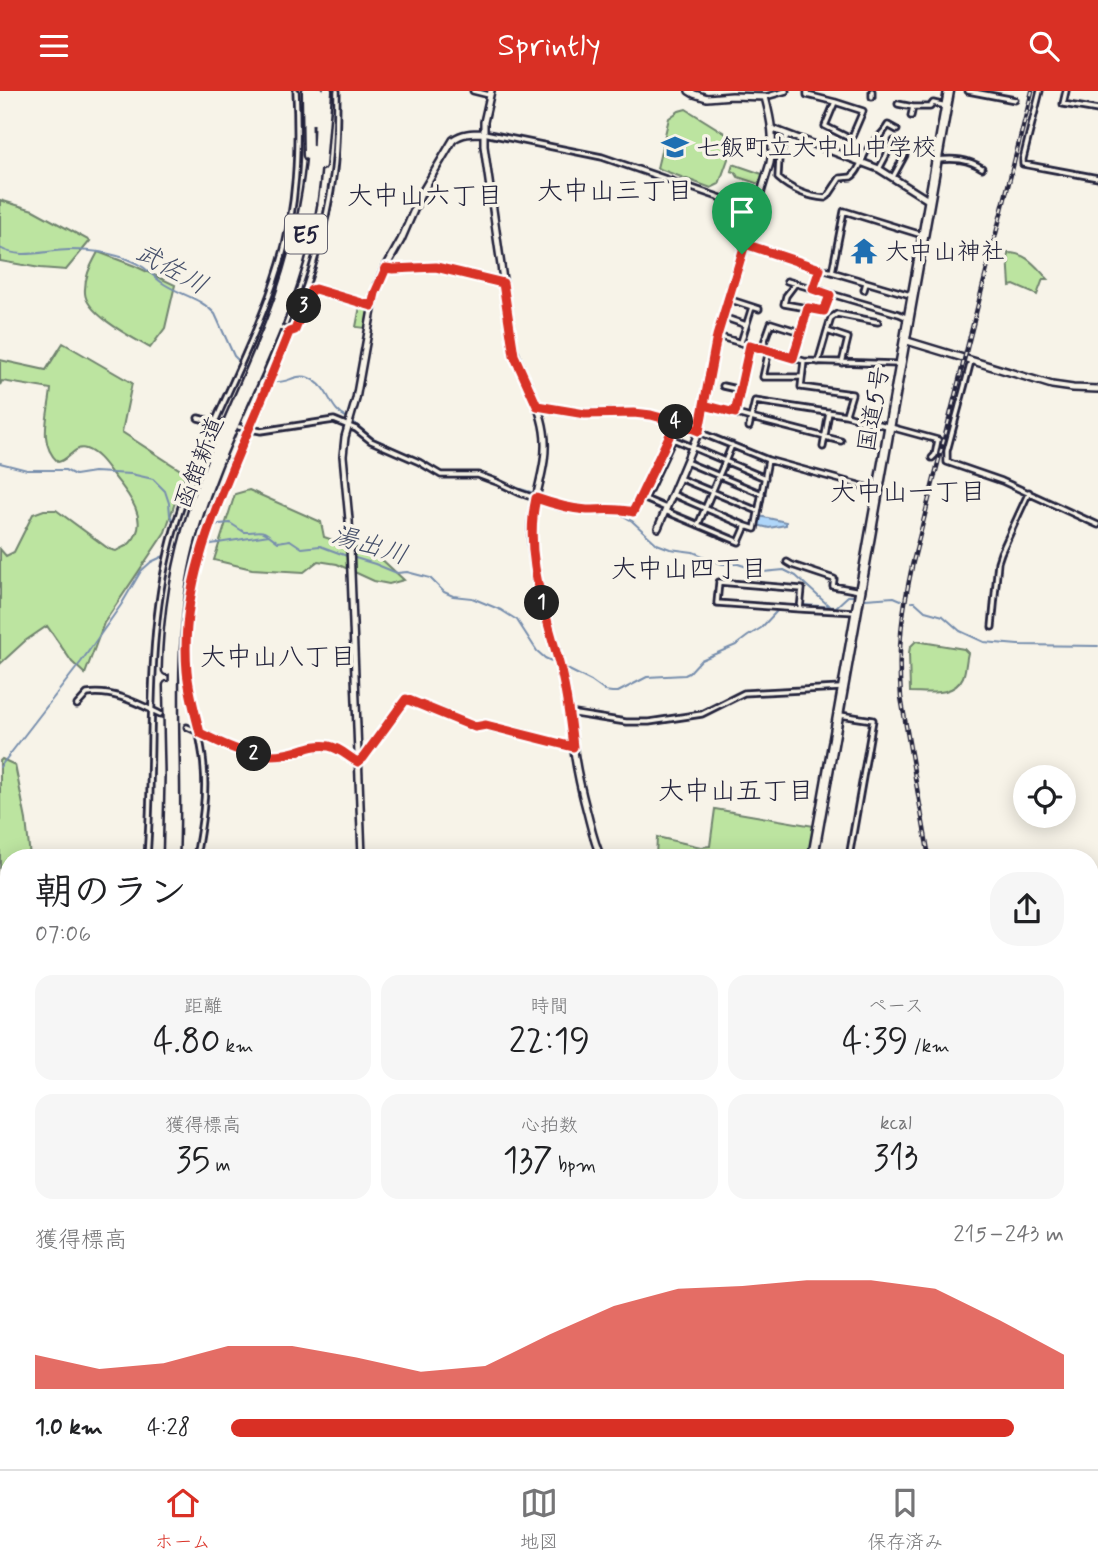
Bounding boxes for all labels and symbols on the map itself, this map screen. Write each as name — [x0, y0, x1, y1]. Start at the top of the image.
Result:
school or university icon: 七飯町立大中山中学校 — [660, 132, 690, 162]
place label: 七飯町立大中山中学校 — [696, 133, 936, 164]
district label: 大中山三丁目 — [537, 175, 693, 209]
district label: 大中山六丁目 — [347, 180, 503, 214]
pin — [712, 182, 772, 254]
road number: E5 — [285, 215, 327, 253]
water label: 武佐川 — [129, 236, 213, 304]
temple icon: 大中山神社 — [849, 236, 879, 266]
place label: 大中山神社 — [885, 237, 1005, 268]
pin: 3 — [286, 289, 322, 323]
street label: 国道5号 — [852, 364, 897, 454]
pin: 4 — [658, 405, 694, 439]
street label: 函館新道 — [169, 412, 232, 513]
district label: 大中山一丁目 — [830, 476, 986, 510]
water label: 湯出川 — [327, 518, 412, 574]
district label: 大中山四丁目 — [611, 553, 767, 587]
pin: 1 — [524, 585, 560, 621]
district label: 大中山八丁目 — [200, 641, 356, 675]
pin: 2 — [236, 737, 272, 771]
district label: 大中山五丁目 — [658, 775, 814, 809]

